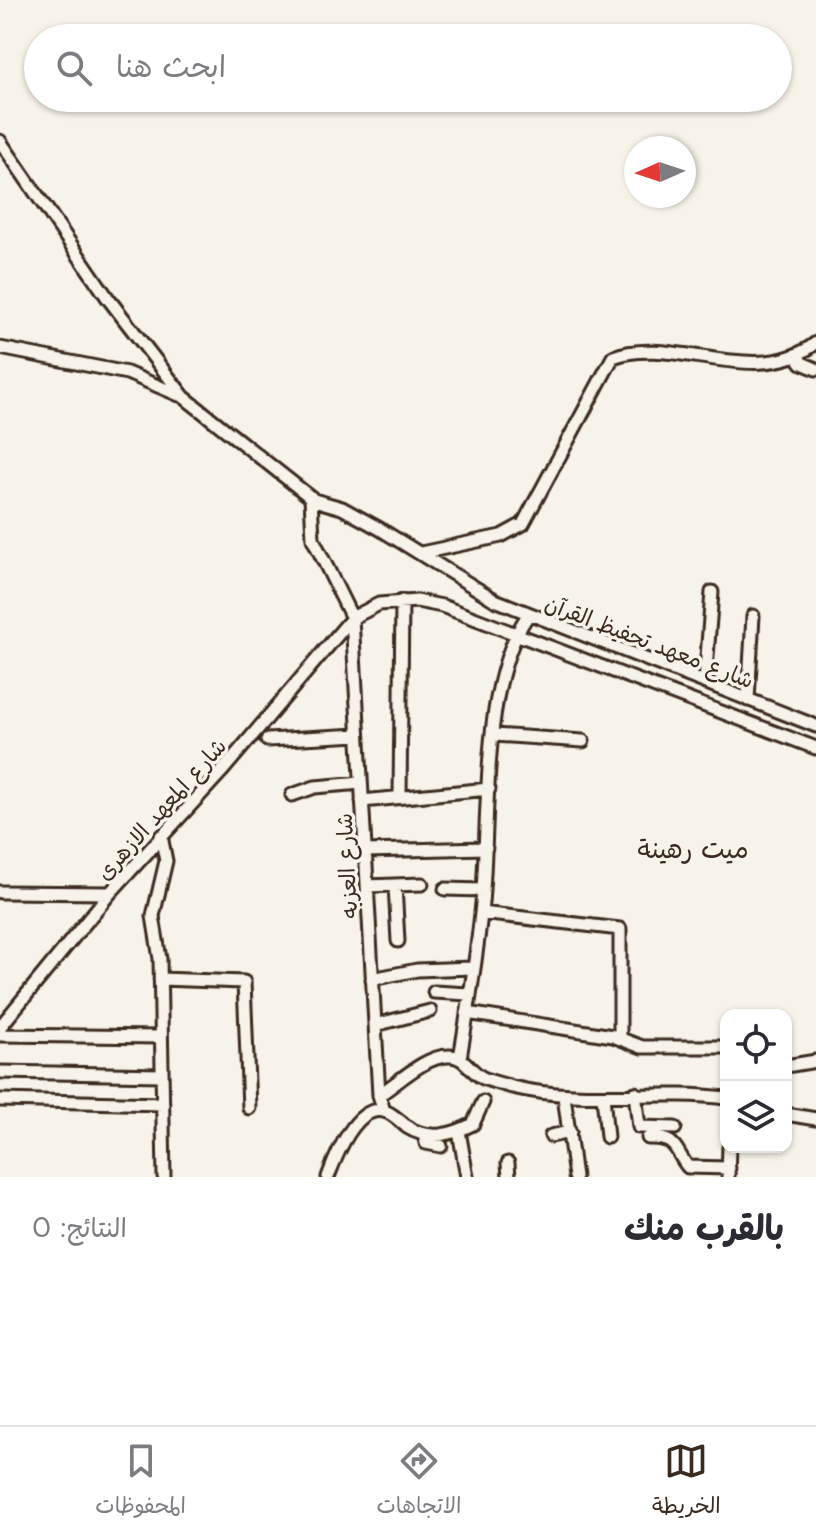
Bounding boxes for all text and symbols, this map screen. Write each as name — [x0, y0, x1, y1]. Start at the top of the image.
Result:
search box — [24, 24, 792, 112]
text: ابحث هنا — [116, 42, 226, 87]
icon: search — [52, 46, 96, 90]
north arrow — [624, 136, 696, 208]
street label: شارع معهد تحفيظ القرآن — [540, 585, 759, 696]
street label: شارع المعهد الازهرى — [87, 730, 234, 887]
street label: شارع العزبه — [326, 812, 365, 920]
district label: ميت رهينة — [637, 828, 749, 867]
map controls — [720, 1009, 792, 1153]
button: locate — [720, 1009, 792, 1081]
button: layers — [720, 1081, 792, 1153]
text: بالقرب منك — [624, 1200, 784, 1252]
text: النتائج: 0 — [32, 1207, 127, 1246]
tab: المحفوظات — [95, 1439, 186, 1525]
tab: الاتجاهات — [377, 1439, 461, 1525]
tab: الخريطة — [652, 1439, 721, 1525]

